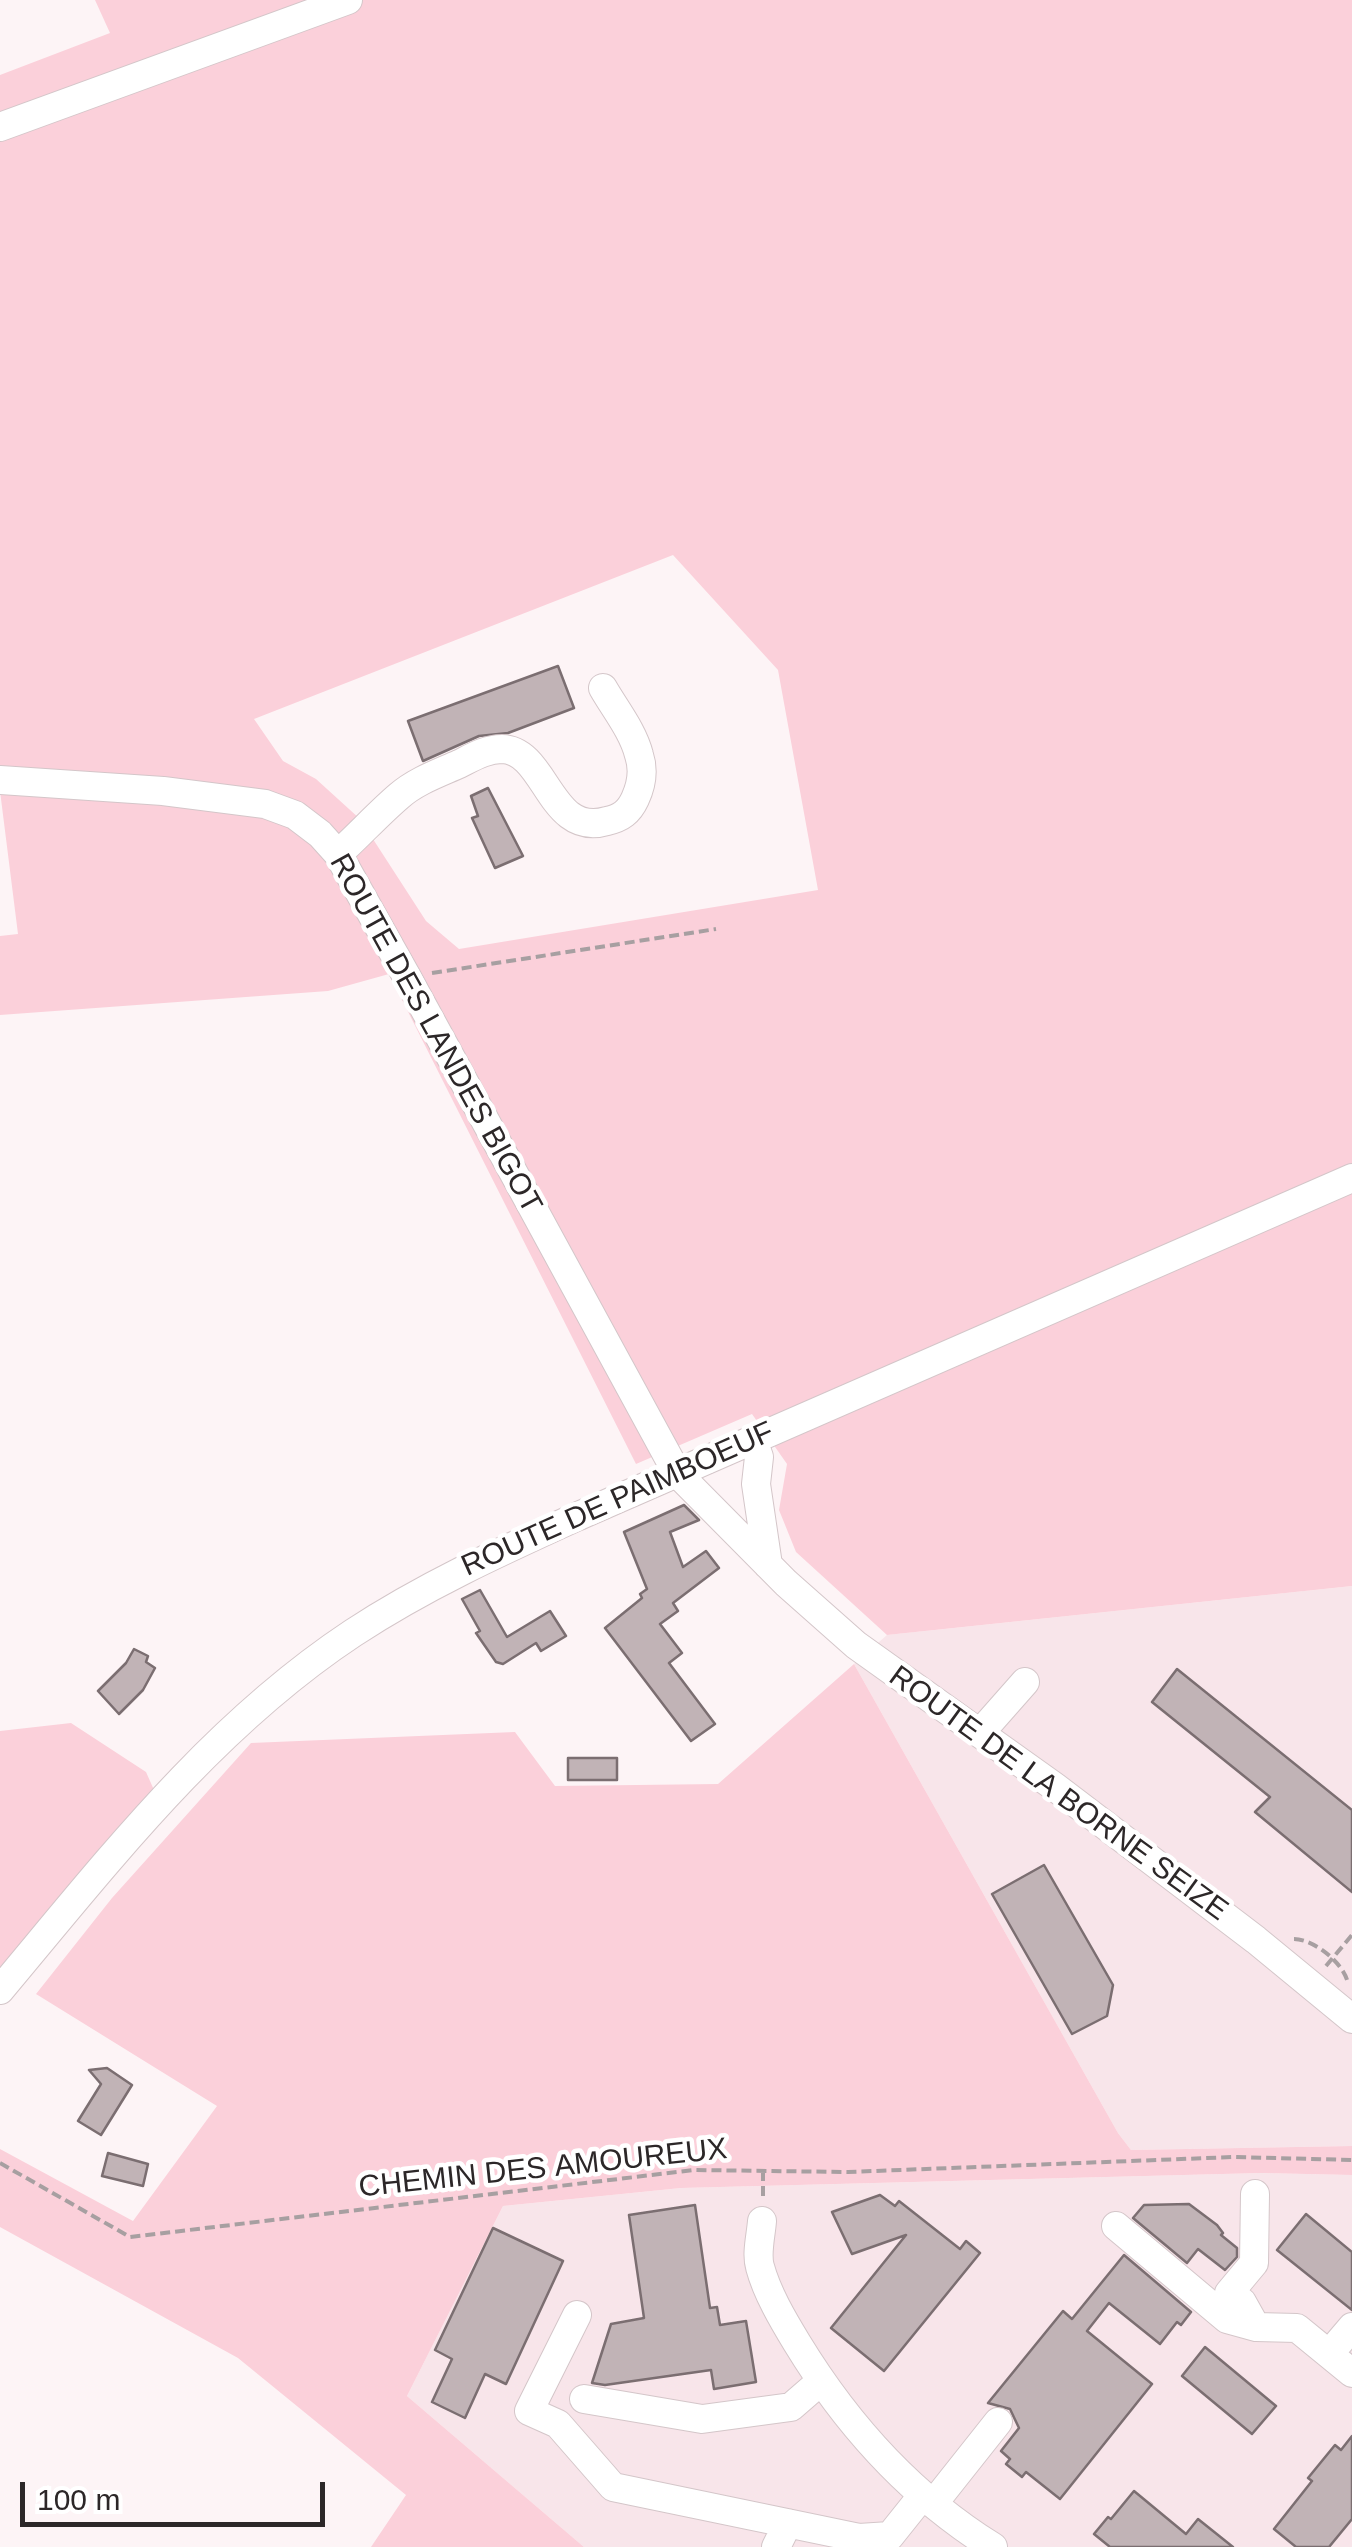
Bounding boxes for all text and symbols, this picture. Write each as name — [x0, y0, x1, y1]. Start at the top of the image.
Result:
street label: ROUTE DES LANDES BIGOT — [321, 848, 549, 1220]
street label: ROUTE DE PAIMBOEUF — [456, 1415, 780, 1585]
street label: ROUTE DE LA BORNE SEIZE — [882, 1659, 1234, 1929]
street label: CHEMIN DES AMOUREUX — [357, 2132, 729, 2206]
scale bar — [25, 2462, 330, 2524]
text: 100 m — [37, 2483, 120, 2516]

